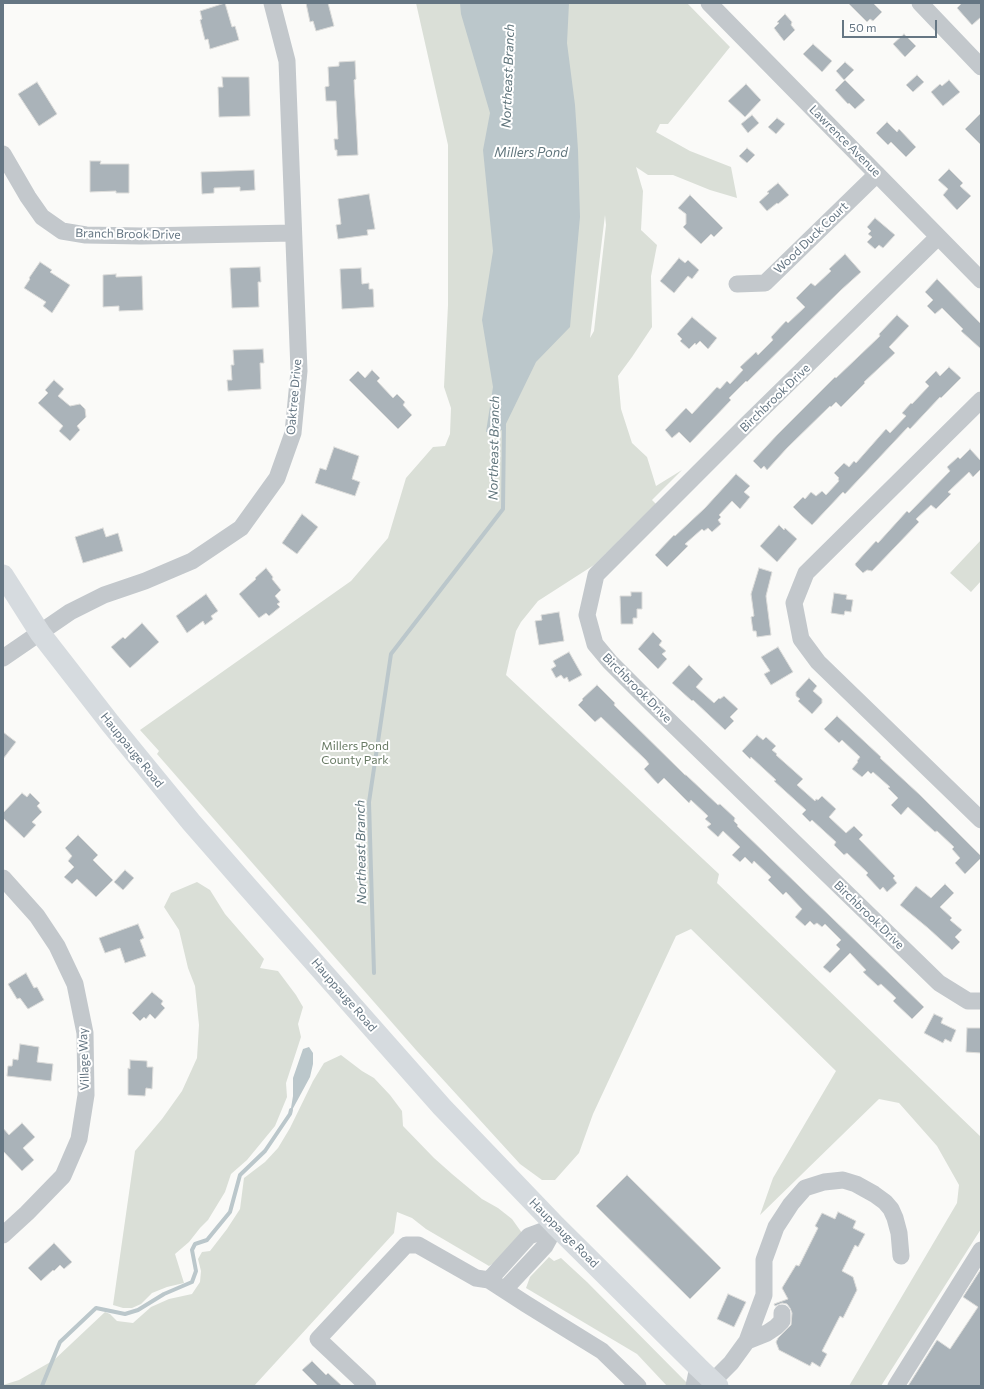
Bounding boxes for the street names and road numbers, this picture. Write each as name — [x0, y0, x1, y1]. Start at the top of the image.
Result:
street label: Lawrence Avenue — [806, 102, 884, 180]
street label: Wood Duck Court — [771, 199, 851, 277]
street label: Branch Brook Drive — [75, 226, 181, 242]
street label: Oaktree Drive — [284, 358, 304, 436]
street label: Birchbrook Drive — [737, 361, 813, 435]
street label: Birchbrook Drive — [599, 650, 675, 726]
street label: Hauppauge Road — [97, 710, 167, 790]
street label: Birchbrook Drive — [831, 878, 907, 952]
street label: Hauppauge Road — [308, 955, 380, 1035]
street label: Village Way — [76, 1027, 92, 1091]
street label: Hauppauge Road — [526, 1195, 602, 1271]

